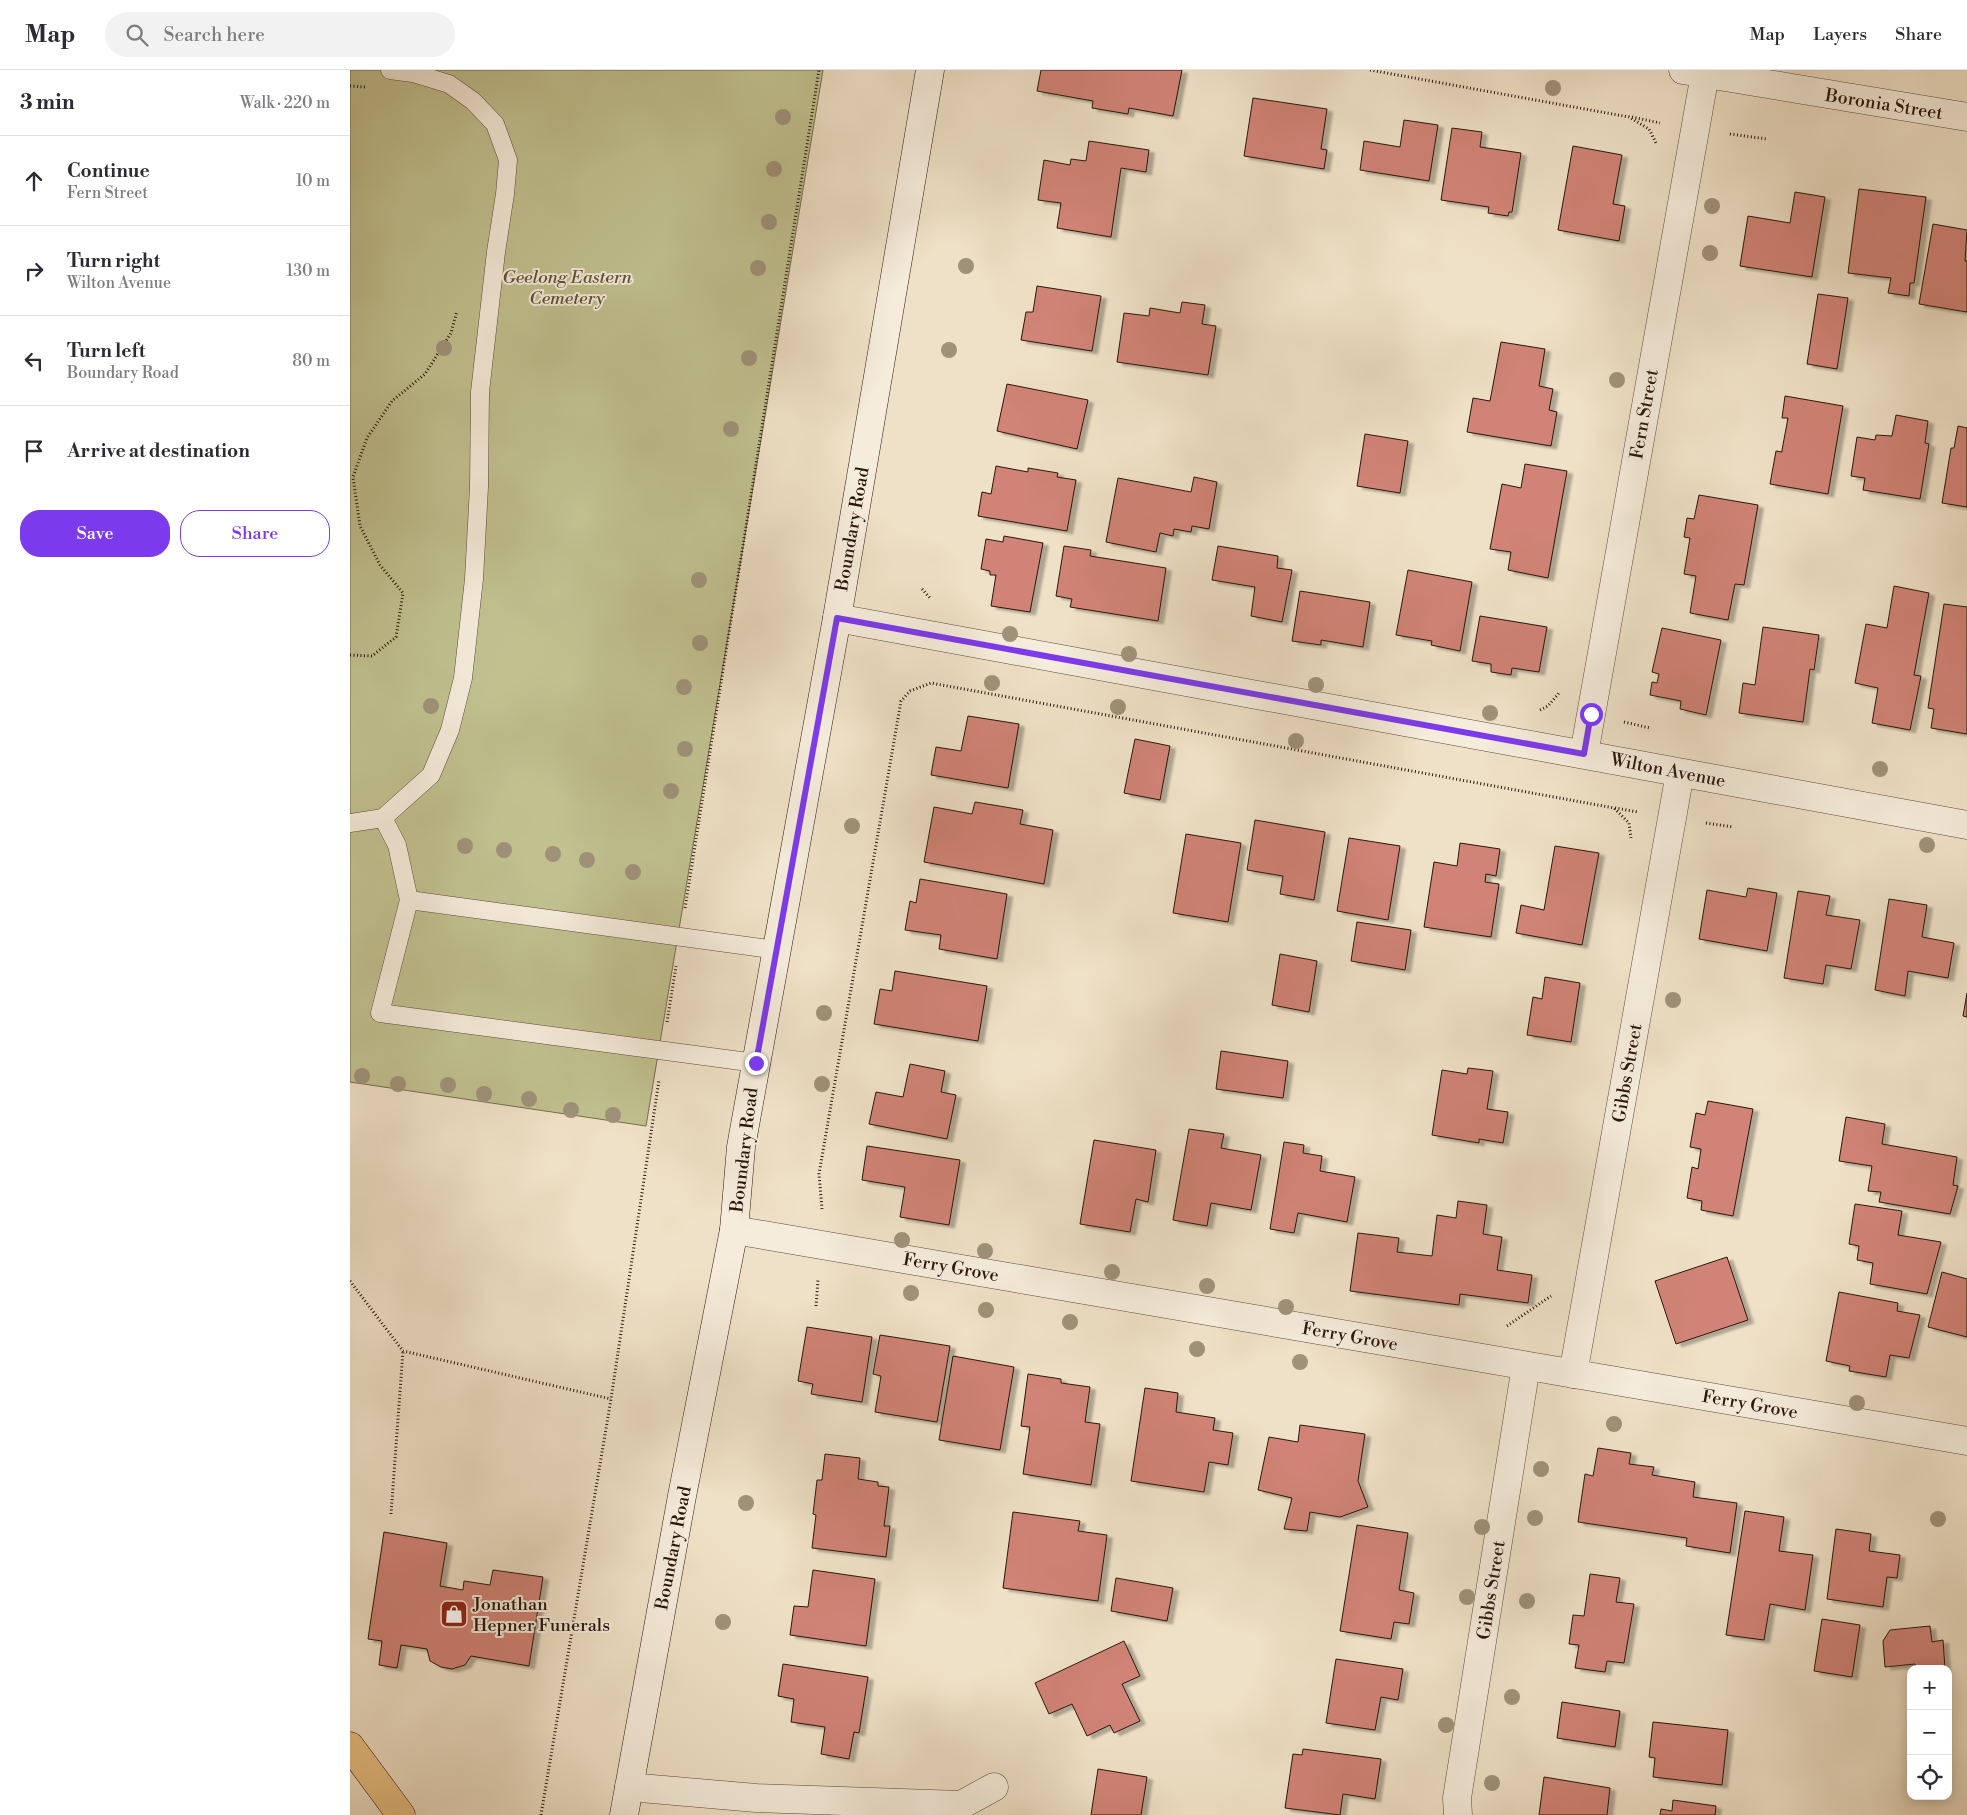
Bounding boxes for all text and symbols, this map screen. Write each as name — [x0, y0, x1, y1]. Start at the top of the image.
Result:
search box — [105, 12, 455, 57]
text: Map — [25, 20, 75, 50]
icon: search — [123, 21, 151, 49]
text: Search here — [163, 23, 265, 47]
text: Map — [1750, 23, 1785, 46]
text: Layers — [1813, 23, 1867, 46]
text: Share — [1895, 23, 1942, 46]
street label: Boronia Street — [1822, 84, 1945, 125]
text: 3 min — [20, 90, 75, 116]
text: Walk · 220 m — [240, 93, 330, 113]
text: Continue — [67, 159, 150, 183]
icon: ahead — [20, 167, 48, 195]
text: 10 m — [296, 171, 330, 191]
text: Fern Street — [67, 183, 148, 203]
text: Turn right — [67, 249, 160, 273]
icon: right — [20, 257, 48, 285]
text: 130 m — [286, 261, 330, 281]
park label: Geelong Eastern Cemetery — [502, 266, 633, 310]
text: Wilton Avenue — [67, 273, 171, 293]
text: Turn left — [67, 339, 146, 363]
icon: left — [20, 347, 48, 375]
text: 80 m — [292, 351, 330, 371]
text: Boundary Road — [67, 363, 179, 383]
street label: Fern Street — [1625, 367, 1664, 461]
icon: arrive — [20, 437, 48, 465]
text: Arrive at destination — [67, 439, 250, 463]
street label: Boundary Road — [830, 464, 875, 594]
button: Save — [20, 510, 170, 557]
button: Share — [180, 510, 330, 557]
route start — [1580, 703, 1603, 726]
street label: Wilton Avenue — [1607, 748, 1728, 793]
street label: Gibbs Street — [1607, 1021, 1648, 1124]
route end — [745, 1052, 768, 1075]
street label: Boundary Road — [725, 1086, 764, 1215]
street label: Ferry Grove — [901, 1248, 1001, 1287]
street label: Ferry Grove — [1300, 1317, 1400, 1356]
street label: Ferry Grove — [1700, 1385, 1800, 1424]
street label: Boundary Road — [650, 1483, 697, 1613]
street label: Gibbs Street — [1472, 1538, 1511, 1641]
place label: Jonathan Hepner Funerals — [472, 1593, 610, 1637]
shop icon: Jonathan Hepner Funerals — [439, 1599, 469, 1629]
map controls — [1907, 1665, 1952, 1800]
button: + — [1907, 1665, 1952, 1710]
button: − — [1907, 1710, 1952, 1755]
button: locate — [1907, 1755, 1952, 1800]

